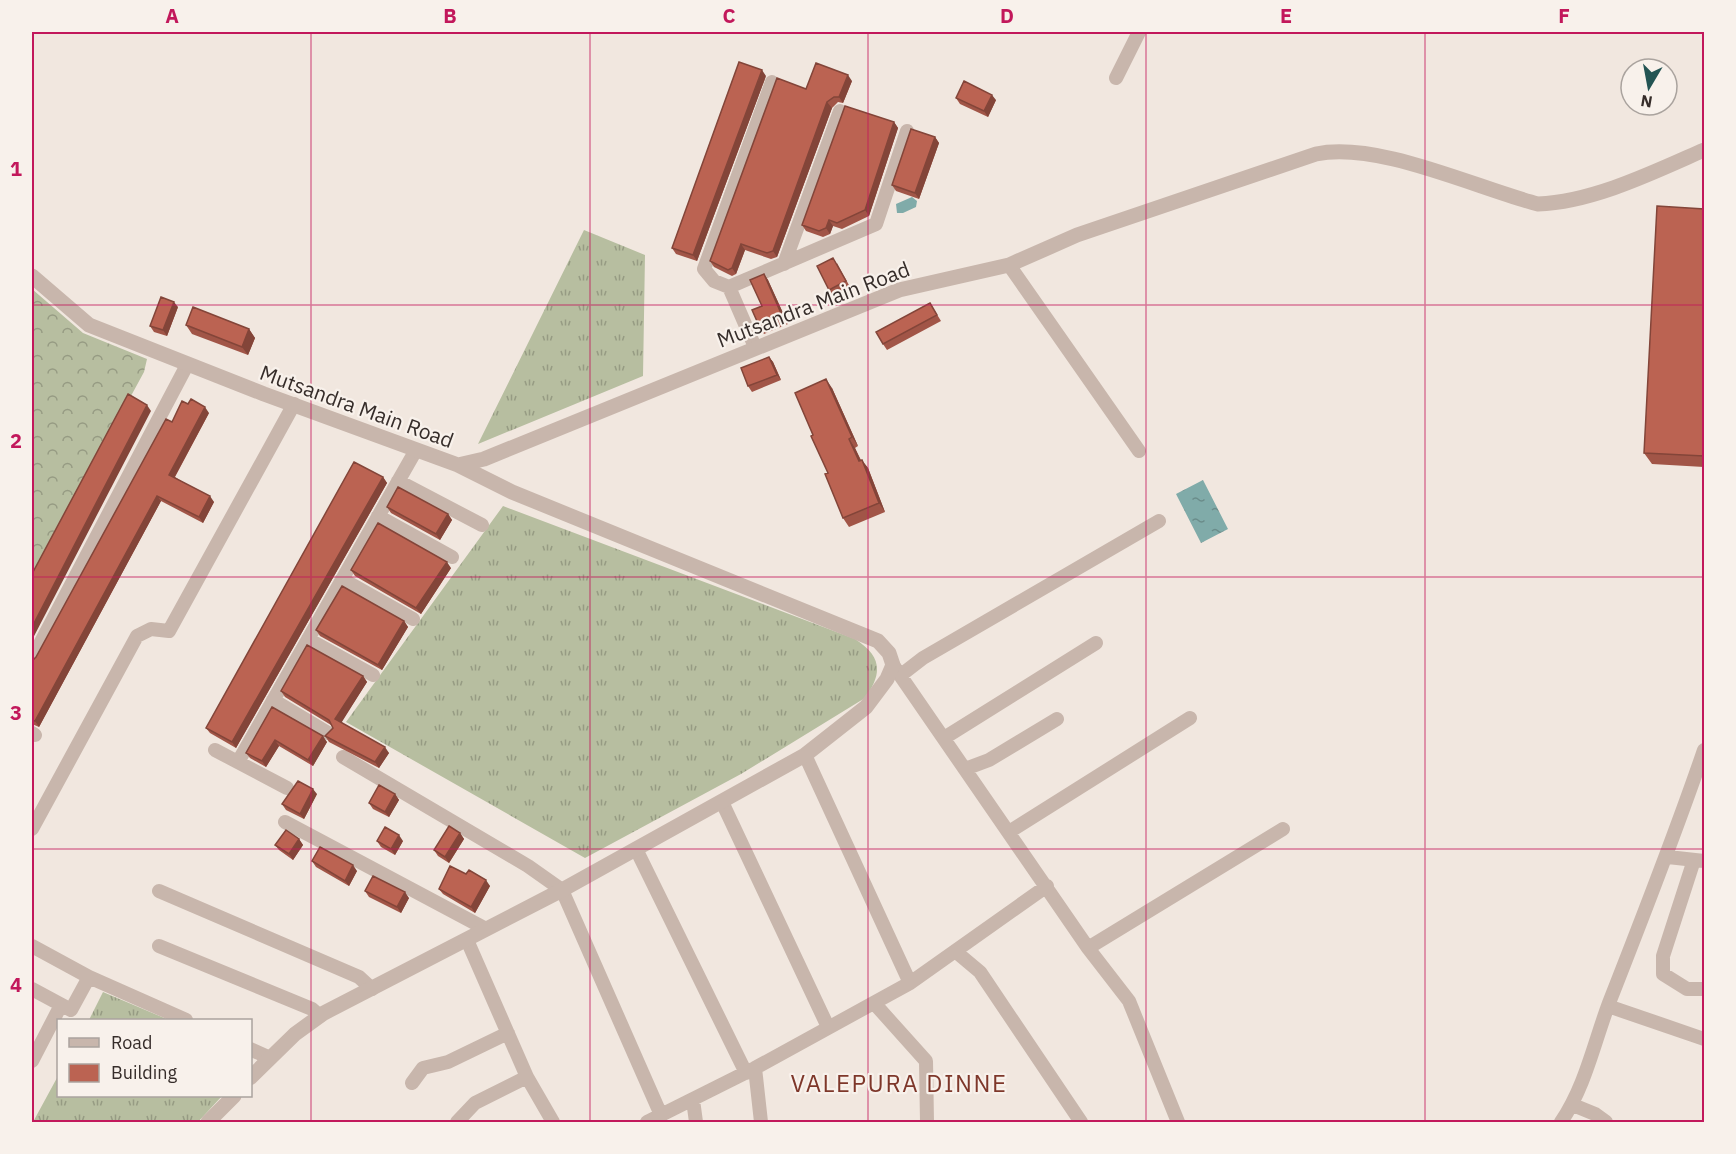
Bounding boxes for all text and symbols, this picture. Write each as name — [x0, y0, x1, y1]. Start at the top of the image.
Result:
text: A — [165, 2, 179, 29]
text: B — [443, 2, 457, 29]
text: C — [722, 2, 736, 29]
text: D — [1000, 2, 1014, 29]
text: E — [1280, 2, 1292, 29]
text: F — [1558, 2, 1570, 29]
north arrow — [1619, 57, 1679, 117]
text: N — [1639, 91, 1654, 113]
text: 1 — [10, 155, 22, 182]
street label: Mutsandra Main Road — [713, 254, 913, 354]
street label: Mutsandra Main Road — [256, 358, 458, 454]
text: 2 — [10, 427, 22, 454]
text: 3 — [10, 699, 22, 726]
text: 4 — [10, 971, 22, 998]
legend — [57, 1019, 252, 1097]
text: Road — [111, 1031, 152, 1054]
text: Building — [111, 1061, 178, 1084]
district label: VALEPURA DINNE — [791, 1067, 1007, 1099]

